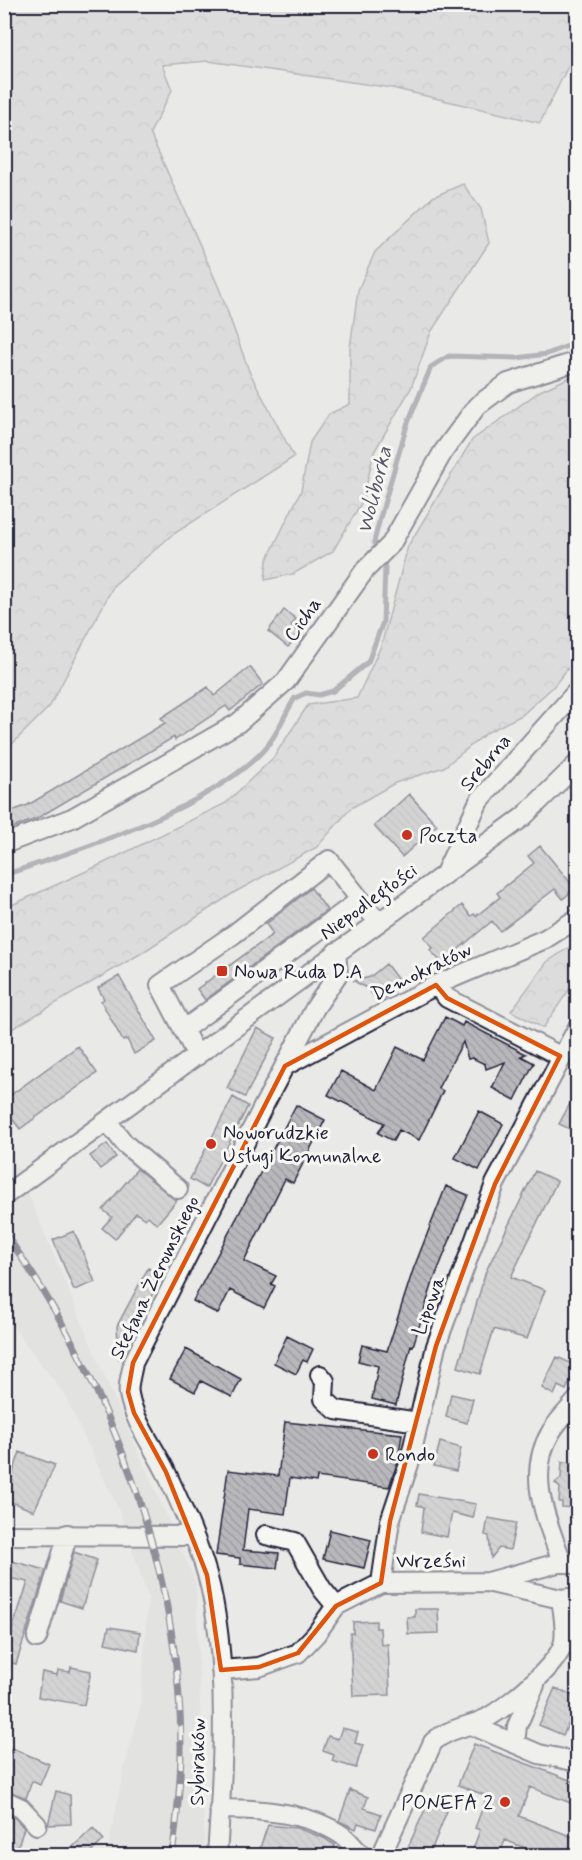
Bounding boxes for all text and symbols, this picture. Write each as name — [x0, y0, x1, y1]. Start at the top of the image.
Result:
water label: Woliborka — [351, 444, 399, 537]
street label: Cicha — [278, 592, 328, 648]
street label: Srebrna — [454, 729, 518, 797]
place label: Poczta — [419, 823, 478, 850]
marker: Poczta — [400, 828, 414, 842]
street label: Niepodległości — [315, 858, 424, 948]
street label: Demokratów — [367, 936, 477, 1008]
place label: Nowa Ruda D.A — [234, 959, 363, 986]
marker: Nowa Ruda D.A — [215, 964, 229, 978]
place label: Noworudzkie Usługi Komunalne — [223, 1120, 382, 1170]
marker: Noworudzkie Usługi Komunalne — [204, 1137, 218, 1151]
street label: Stefana Żeromskiego — [104, 1191, 207, 1364]
street label: Lipowa — [406, 1271, 453, 1339]
place label: Rondo — [385, 1442, 435, 1469]
marker: Rondo — [366, 1447, 380, 1461]
street label: Wrześni — [396, 1547, 466, 1576]
street label: Sybiraków — [184, 1718, 213, 1806]
place label: PONEFA 2 — [401, 1790, 493, 1817]
marker: PONEFA 2 — [498, 1795, 512, 1809]

